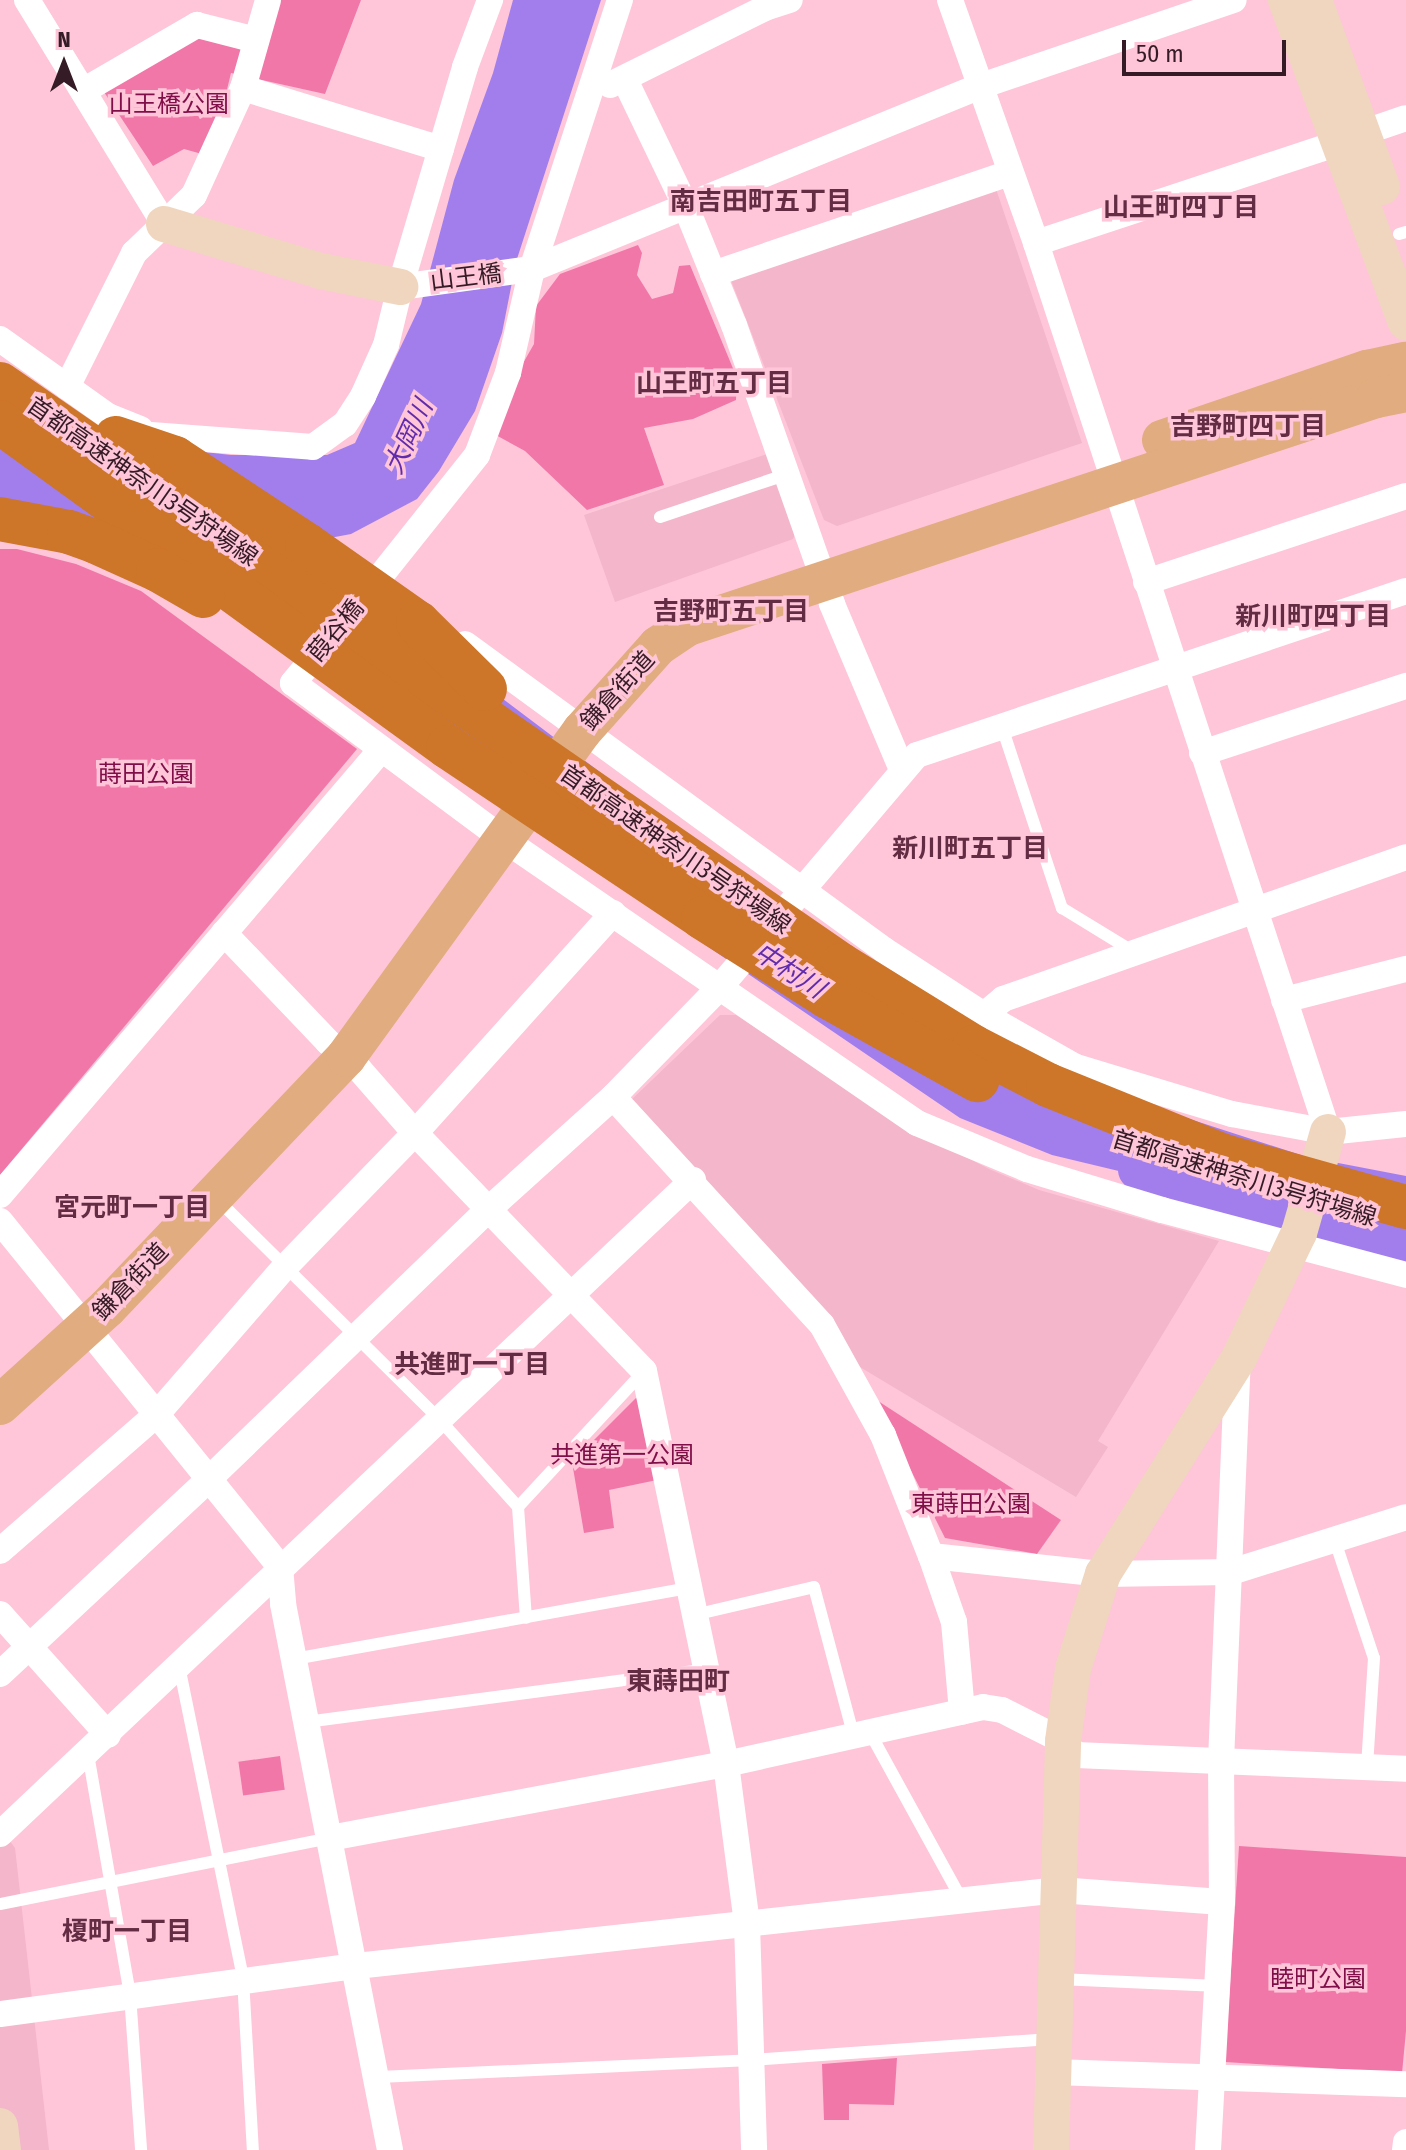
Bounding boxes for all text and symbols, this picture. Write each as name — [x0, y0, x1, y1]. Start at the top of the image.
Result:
north arrow — [24, 24, 104, 104]
scale bar — [1126, 24, 1290, 74]
text: N — [57, 26, 71, 53]
text: 50 m — [1136, 40, 1184, 68]
park label: 山王橋公園 — [109, 91, 229, 119]
district label: 南吉田町五丁目 — [670, 186, 852, 218]
district label: 山王町四丁目 — [1103, 192, 1259, 224]
street label: 山王橋 — [429, 259, 503, 297]
district label: 山王町五丁目 — [636, 368, 792, 400]
street label: 首都高速神奈川3号狩場線 — [21, 391, 263, 573]
water label: 大岡川 — [378, 395, 440, 479]
district label: 吉野町四丁目 — [1170, 411, 1326, 443]
street label: 葭谷橋 — [302, 594, 370, 668]
district label: 吉野町五丁目 — [653, 596, 809, 628]
district label: 新川町四丁目 — [1235, 601, 1391, 633]
street label: 鎌倉街道 — [575, 646, 661, 736]
street label: 首都高速神奈川3号狩場線 — [554, 759, 796, 941]
park label: 蒔田公園 — [98, 761, 194, 789]
district label: 新川町五丁目 — [892, 833, 1048, 865]
water label: 中村川 — [748, 937, 830, 1005]
street label: 首都高速神奈川3号狩場線 — [1108, 1125, 1380, 1233]
district label: 宮元町一丁目 — [54, 1192, 210, 1224]
street label: 鎌倉街道 — [87, 1237, 175, 1327]
district label: 共進町一丁目 — [394, 1349, 550, 1381]
park label: 共進第一公園 — [550, 1442, 694, 1470]
park label: 東蒔田公園 — [911, 1491, 1031, 1519]
district label: 東蒔田町 — [626, 1666, 730, 1698]
district label: 榎町一丁目 — [62, 1916, 192, 1948]
park label: 睦町公園 — [1270, 1966, 1366, 1994]

